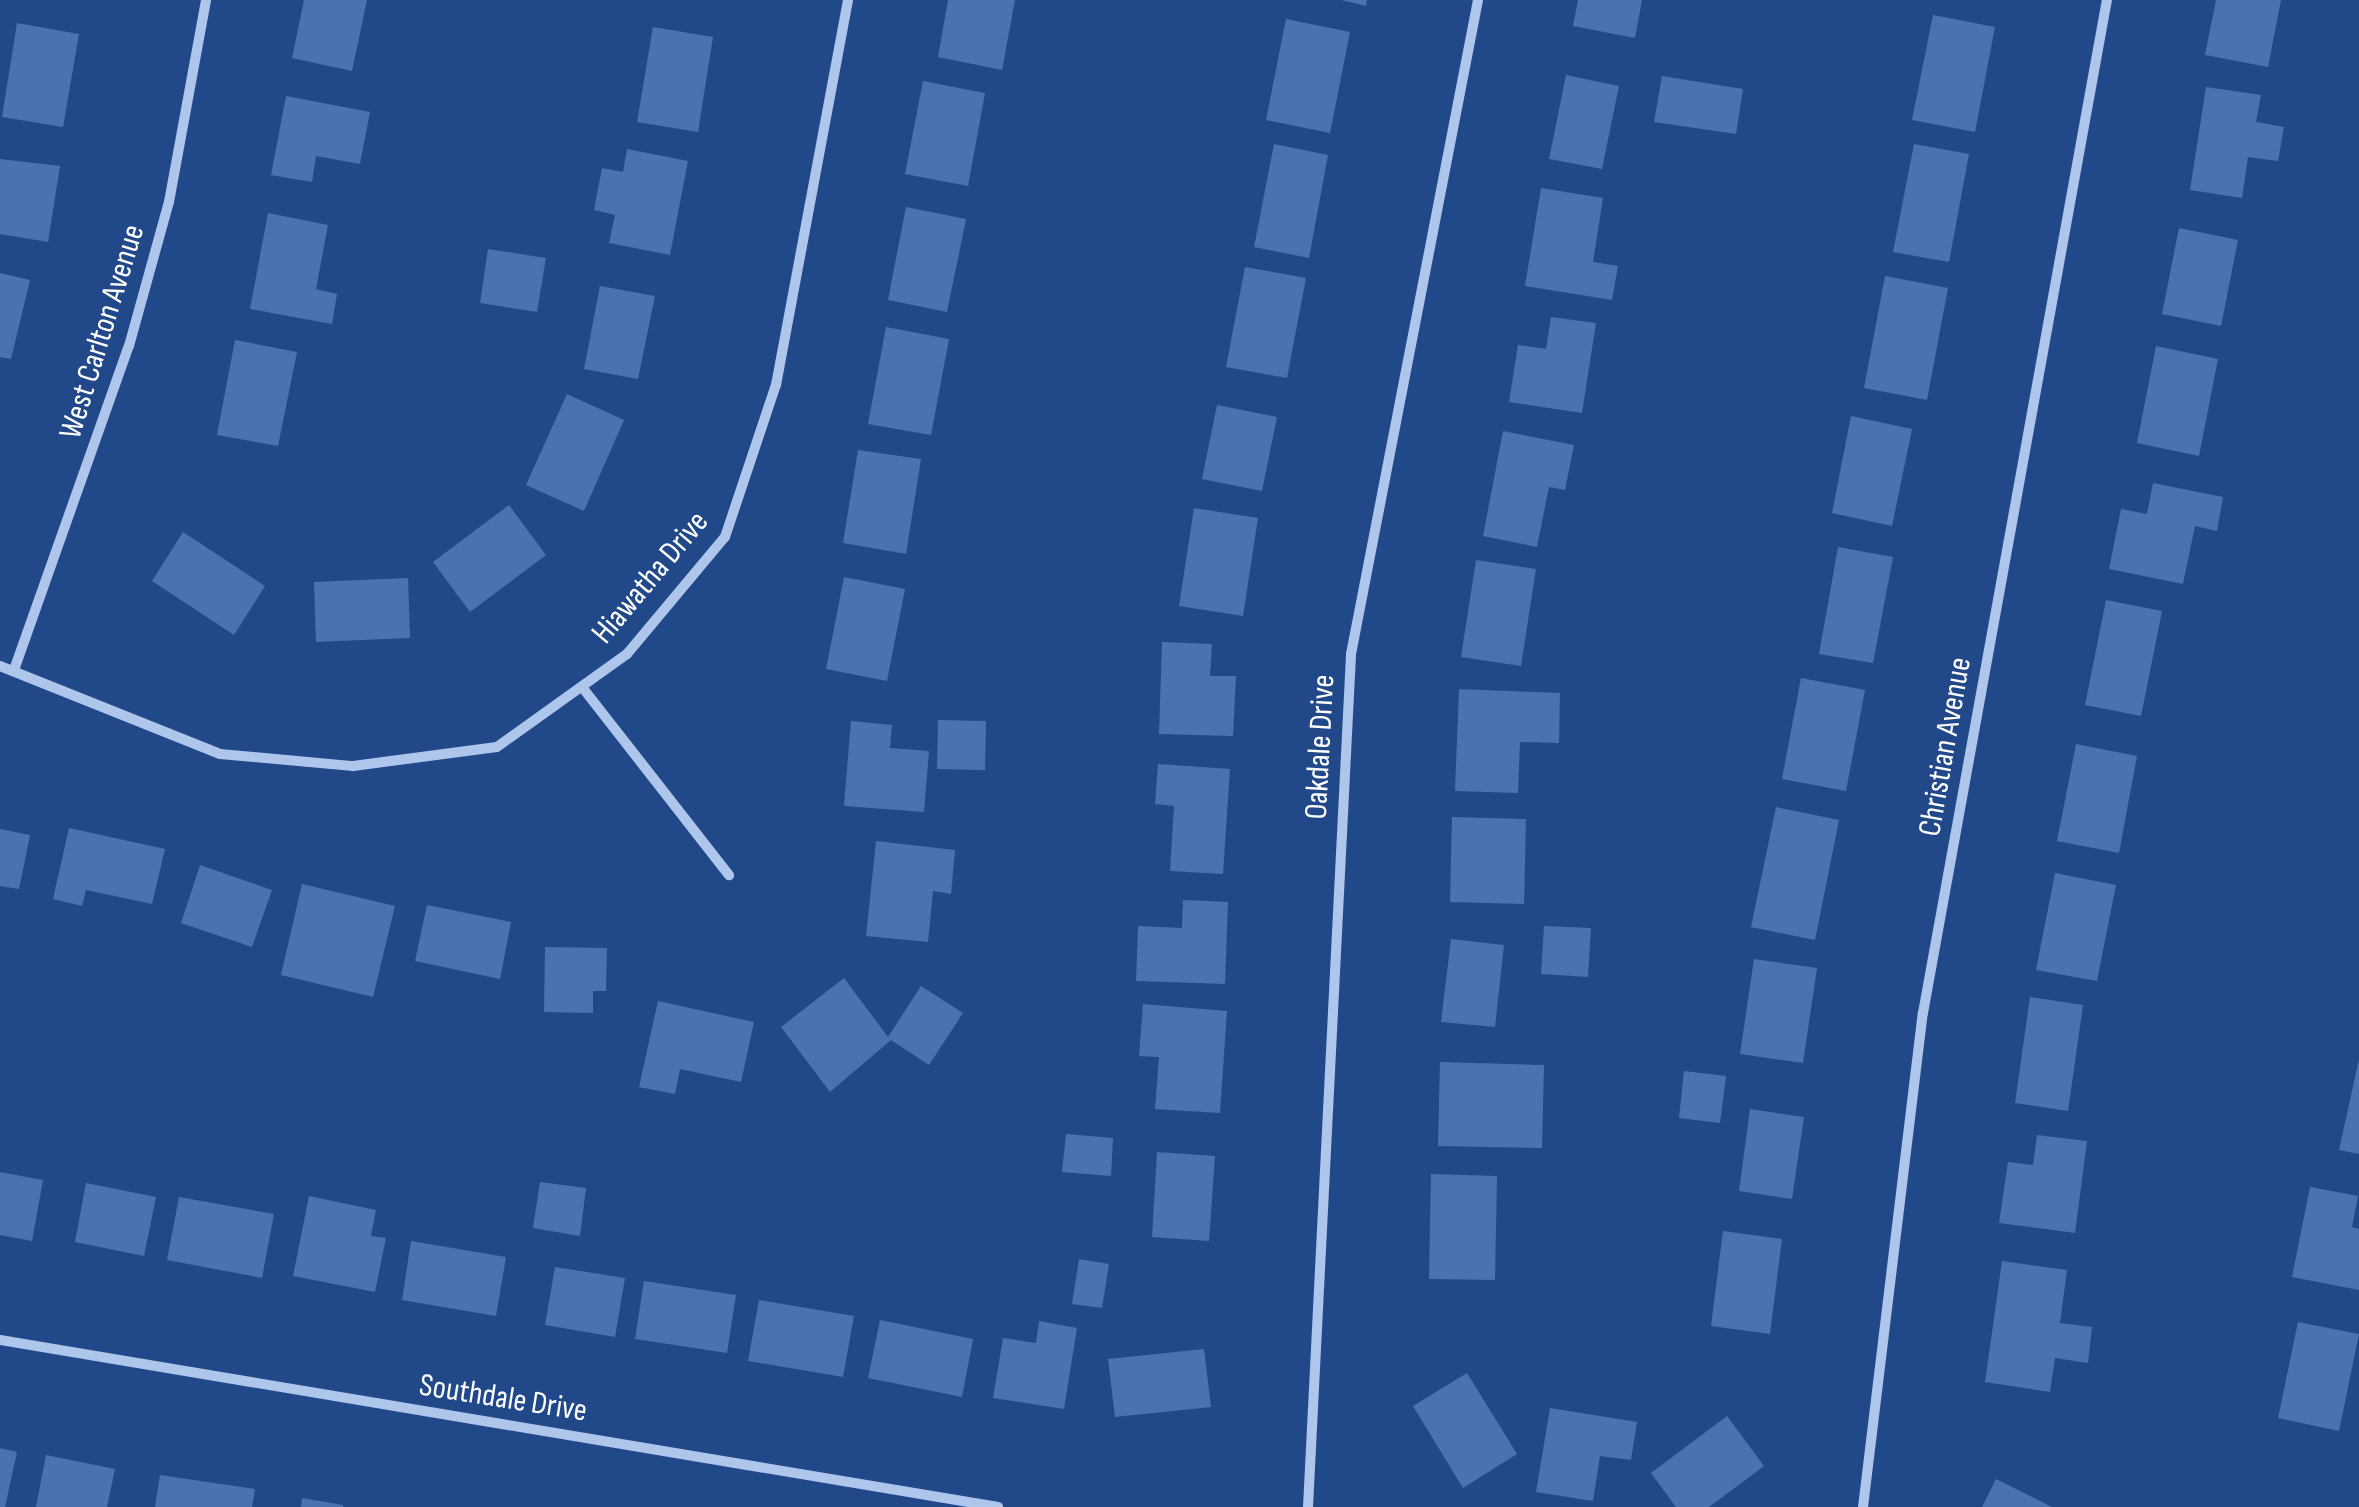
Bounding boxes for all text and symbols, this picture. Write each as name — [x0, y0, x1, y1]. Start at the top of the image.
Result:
street label: West Carlton Avenue — [52, 220, 154, 444]
street label: Hiawatha Drive — [585, 504, 717, 652]
street label: Christian Avenue — [1911, 655, 1981, 839]
street label: Oakdale Drive — [1298, 674, 1344, 820]
street label: Southdale Drive — [416, 1367, 590, 1431]

